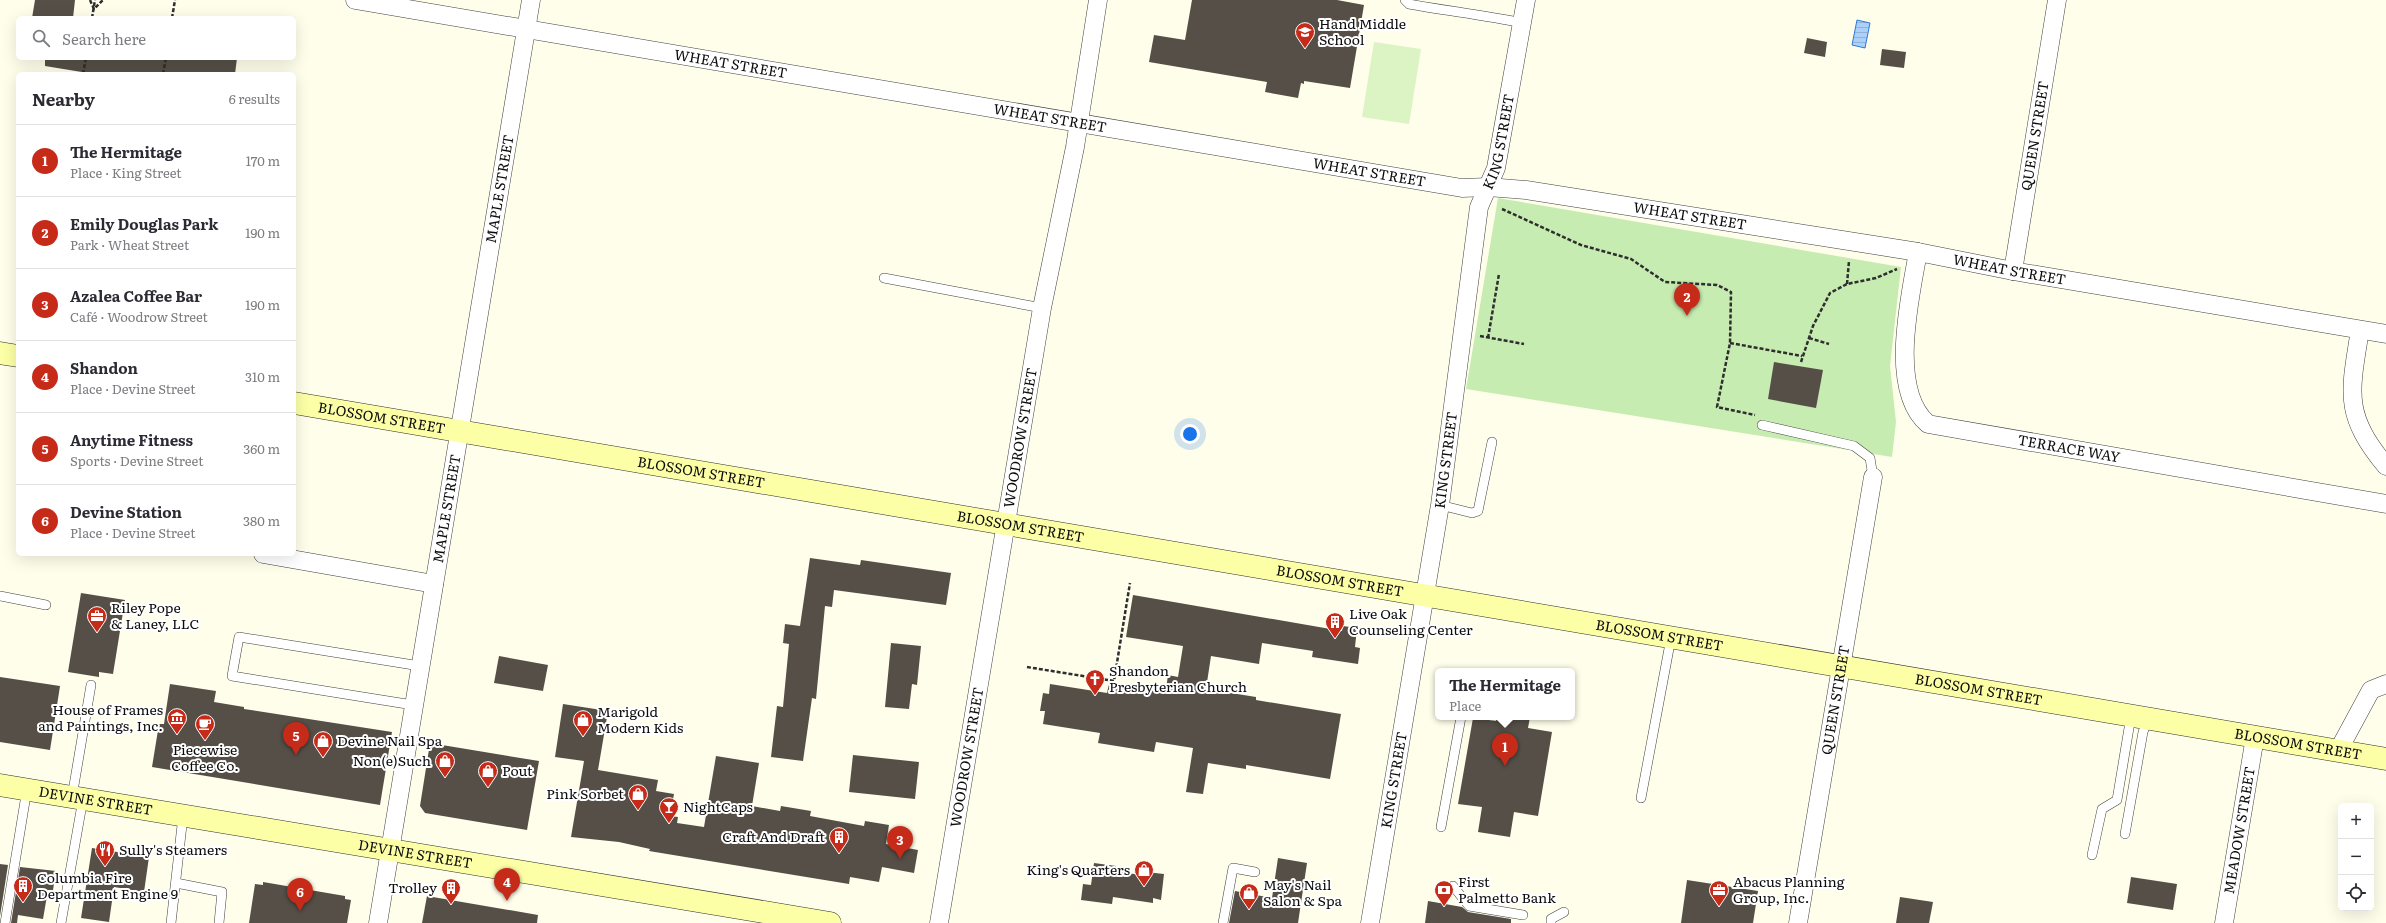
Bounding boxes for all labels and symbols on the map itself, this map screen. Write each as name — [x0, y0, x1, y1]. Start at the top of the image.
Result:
place label: Hand Middle School — [1319, 13, 1406, 49]
school or university icon: Hand Middle School — [1294, 21, 1316, 49]
street label: WHEAT STREET — [673, 43, 789, 82]
street label: QUEEN STREET — [2015, 79, 2053, 192]
street label: KING STREET — [1477, 92, 1518, 192]
street label: WHEAT STREET — [992, 98, 1108, 136]
street label: MAPLE STREET — [480, 133, 518, 245]
street label: WHEAT STREET — [1312, 152, 1428, 191]
street label: WHEAT STREET — [1632, 196, 1748, 234]
street label: WHEAT STREET — [1951, 248, 2068, 289]
pin: 2 — [1674, 283, 1700, 316]
street label: WOODROW STREET — [998, 366, 1041, 509]
street label: BLOSSOM STREET — [317, 396, 447, 438]
street label: KING STREET — [1429, 410, 1461, 510]
your location — [1180, 424, 1200, 444]
street label: TERRACE WAY — [2016, 429, 2122, 466]
street label: BLOSSOM STREET — [636, 451, 767, 492]
street label: MAPLE STREET — [427, 453, 465, 564]
street label: BLOSSOM STREET — [955, 505, 1086, 546]
street label: BLOSSOM STREET — [1275, 559, 1405, 601]
place label: Riley Pope & Laney, LLC — [111, 597, 200, 633]
place label: Live Oak Counseling Center — [1349, 603, 1473, 639]
office icon: Riley Pope & Laney, LLC — [86, 605, 108, 633]
building icon: Live Oak Counseling Center — [1324, 611, 1346, 639]
street label: BLOSSOM STREET — [1594, 614, 1725, 655]
street label: QUEEN STREET — [1815, 644, 1854, 756]
place label: Shandon Presbyterian Church — [1109, 660, 1247, 696]
church icon: Shandon Presbyterian Church — [1084, 668, 1106, 696]
street label: BLOSSOM STREET — [1914, 668, 2044, 709]
street label: WOODROW STREET — [944, 686, 987, 829]
place label: House of Frames and Paintings, Inc. — [38, 699, 163, 735]
place label: Marigold Modern Kids — [597, 701, 683, 737]
museum icon: House of Frames and Paintings, Inc. — [166, 707, 188, 735]
shop icon: Marigold Modern Kids — [572, 709, 594, 737]
cafe icon: Piecewise Coffee Co. — [194, 713, 216, 741]
pin: 5 — [283, 722, 309, 755]
street label: BLOSSOM STREET — [2233, 722, 2364, 764]
shop icon: Devine Nail Spa — [312, 730, 334, 758]
place label: Devine Nail Spa — [337, 730, 443, 750]
street label: KING STREET — [1375, 730, 1411, 830]
pin: 1 — [1492, 733, 1518, 766]
place label: Piecewise Coffee Co. — [171, 739, 239, 775]
place label: Non(e)Such — [353, 750, 431, 770]
shop icon: Non(e)Such — [434, 750, 456, 778]
shop icon: Pout — [477, 760, 499, 788]
place label: Pout — [502, 760, 533, 780]
street label: MEADOW STREET — [2218, 765, 2259, 895]
street label: DEVINE STREET — [37, 781, 154, 819]
place label: Pink Sorbet — [546, 783, 624, 803]
shop icon: Pink Sorbet — [627, 783, 649, 811]
bar icon: NightCaps — [658, 796, 680, 824]
place label: NightCaps — [683, 796, 753, 816]
place label: Craft And Draft — [722, 826, 826, 846]
building icon: Craft And Draft — [828, 826, 850, 854]
pin: 3 — [887, 826, 913, 859]
street label: DEVINE STREET — [357, 834, 474, 872]
restaurant icon: Sully's Steamers — [94, 839, 116, 867]
place label: Sully's Steamers — [119, 839, 227, 859]
place label: King's Quarters — [1026, 859, 1130, 879]
shop icon: King's Quarters — [1133, 859, 1155, 887]
place label: Columbia Fire Department Engine 9 — [37, 867, 178, 903]
pin: 4 — [494, 868, 520, 901]
place label: First Palmetto Bank — [1458, 871, 1556, 907]
place label: Abacus Planning Group, Inc. — [1733, 871, 1845, 907]
place label: May's Nail Salon & Spa — [1263, 874, 1343, 910]
building icon: Columbia Fire Department Engine 9 — [12, 875, 34, 903]
place label: Trolley — [388, 877, 438, 897]
building icon: Trolley — [440, 877, 462, 905]
pin: 6 — [287, 878, 313, 911]
bank icon: First Palmetto Bank — [1433, 879, 1455, 907]
office icon: Abacus Planning Group, Inc. — [1708, 879, 1730, 907]
shop icon: May's Nail Salon & Spa — [1238, 882, 1260, 910]

